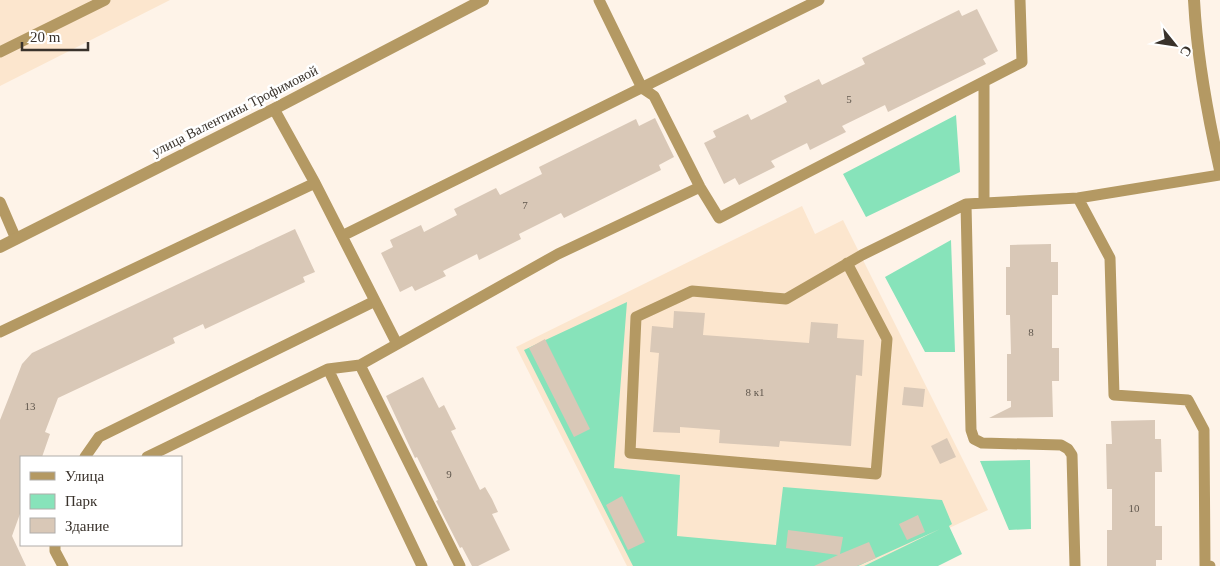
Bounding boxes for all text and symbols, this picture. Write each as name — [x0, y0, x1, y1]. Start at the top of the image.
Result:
scale bar — [22, 20, 89, 52]
north arrow — [1150, 20, 1200, 70]
text: 20 m — [30, 29, 61, 45]
text: С — [1177, 43, 1195, 59]
street label: улица Валентины Трофимовой — [150, 62, 321, 159]
house number: 5 — [846, 93, 852, 105]
house number: 7 — [522, 199, 528, 211]
house number: 8 — [1028, 326, 1034, 338]
house number: 8 к1 — [745, 386, 765, 398]
house number: 13 — [25, 400, 36, 412]
legend — [20, 456, 182, 546]
text: Улица — [65, 468, 104, 484]
house number: 9 — [446, 468, 452, 480]
text: Парк — [65, 493, 98, 509]
house number: 10 — [1129, 502, 1140, 514]
text: Здание — [65, 518, 109, 534]

